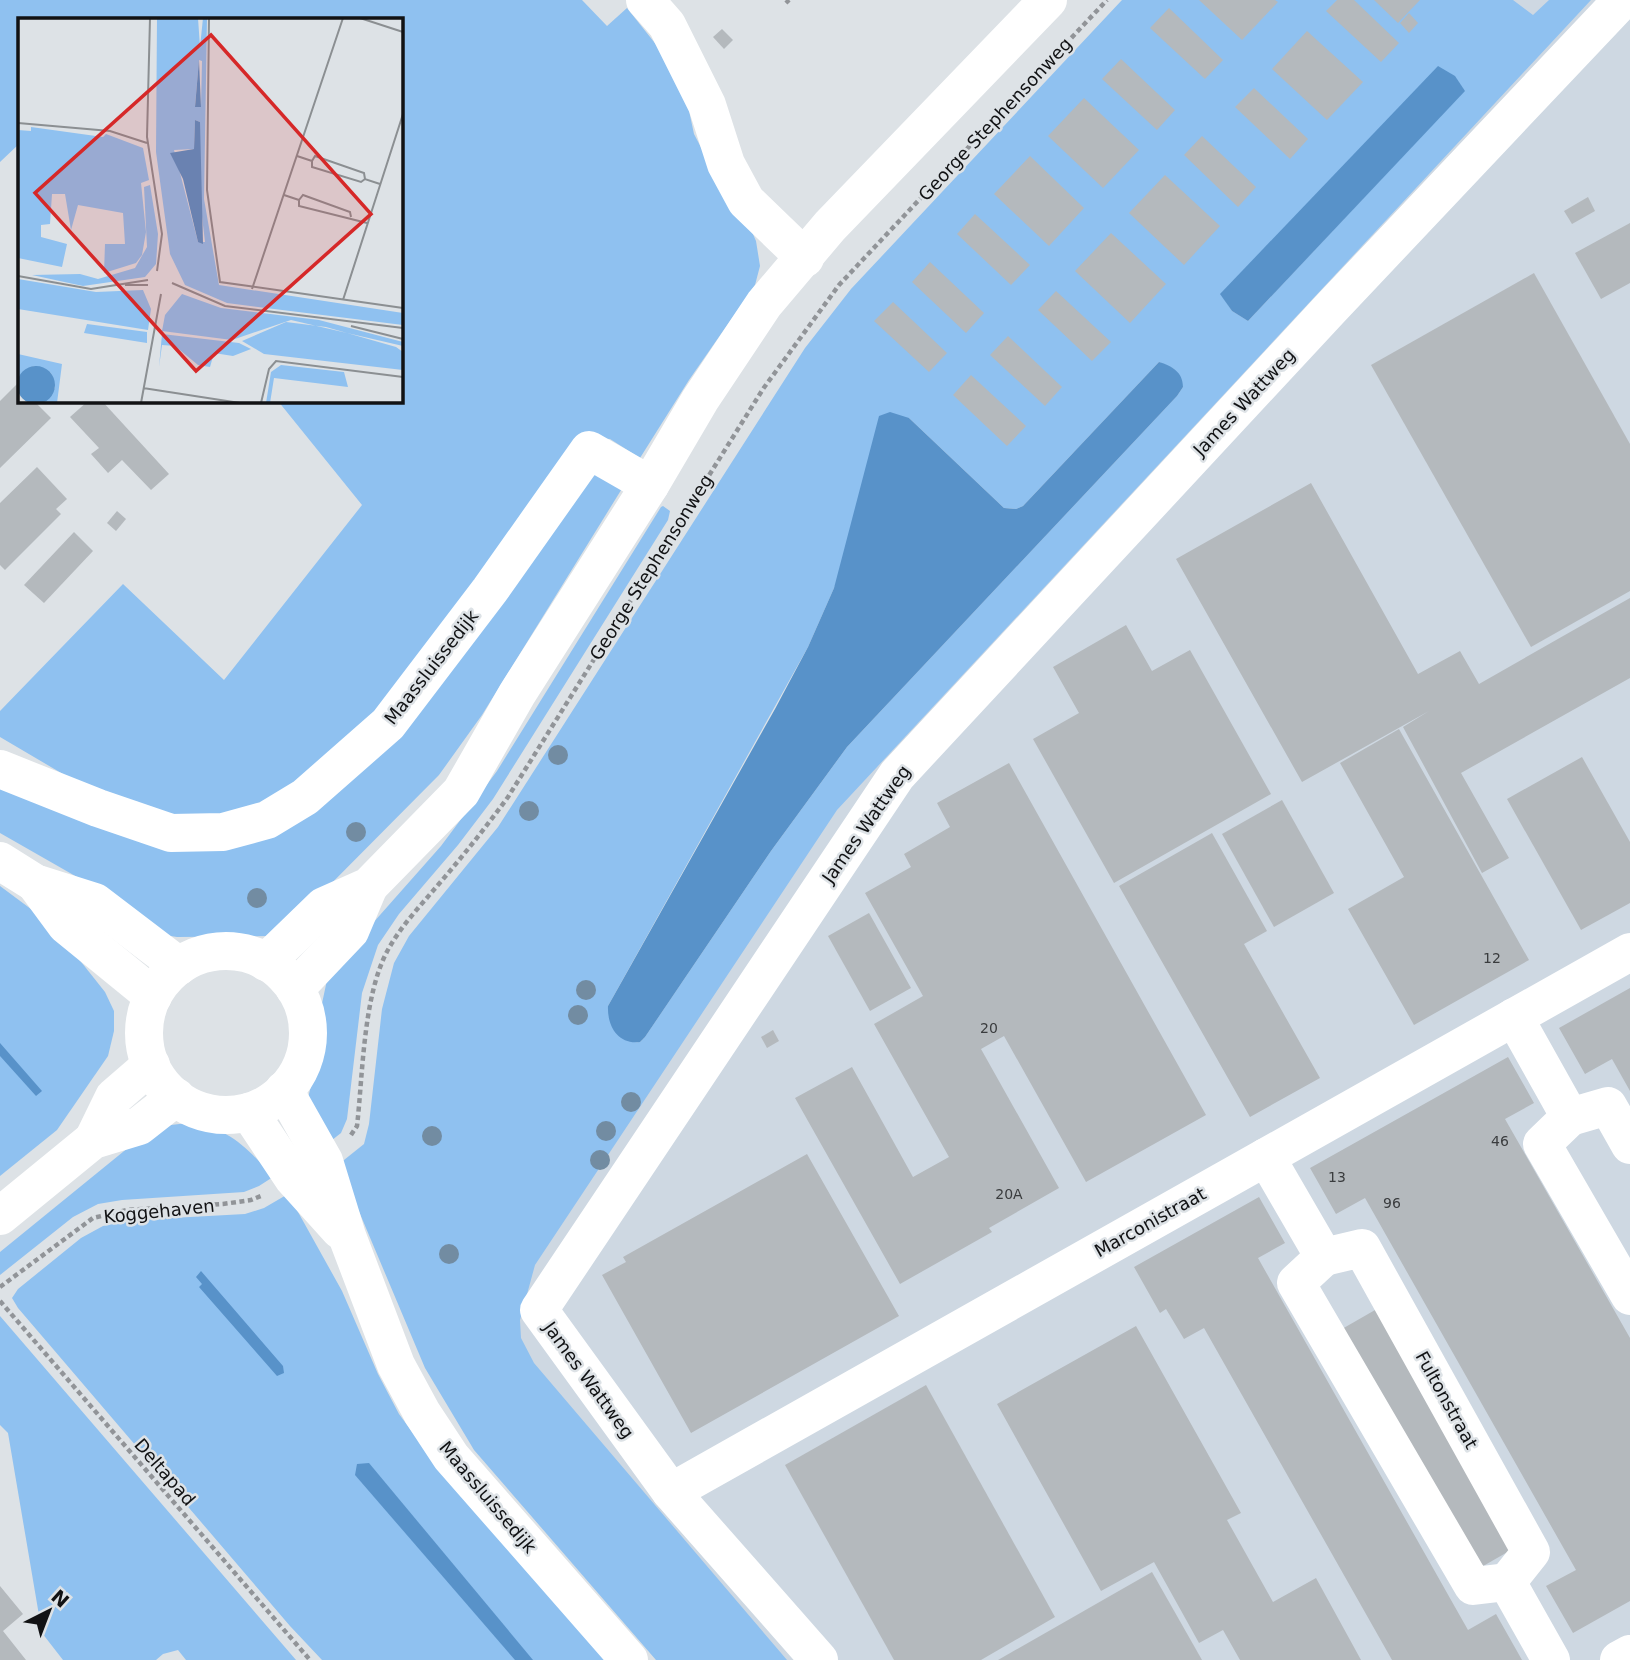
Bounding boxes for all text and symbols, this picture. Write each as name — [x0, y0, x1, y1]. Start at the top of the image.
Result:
inset map — [18, 18, 402, 402]
street label: George Stephensonweg — [914, 33, 1076, 205]
street label: James Wattweg — [1188, 344, 1299, 461]
street label: George Stephensonweg — [585, 470, 717, 664]
street label: Maassluissedijk — [380, 605, 483, 728]
street label: James Wattweg — [817, 761, 914, 888]
house number: 12 — [1483, 950, 1501, 966]
house number: 20 — [980, 1020, 998, 1036]
house number: 46 — [1491, 1133, 1509, 1149]
house number: 13 — [1328, 1169, 1346, 1185]
street label: Marconistraat — [1091, 1183, 1209, 1261]
house number: 20A — [995, 1186, 1023, 1202]
street label: Koggehaven — [102, 1195, 216, 1227]
house number: 96 — [1383, 1195, 1401, 1211]
street label: James Wattweg — [539, 1317, 638, 1442]
street label: Fultonstraat — [1412, 1348, 1482, 1452]
street label: Deltapad — [130, 1434, 200, 1510]
street label: Maassluissedijk — [435, 1437, 541, 1558]
north arrow — [14, 1576, 84, 1646]
text: N — [47, 1585, 74, 1612]

